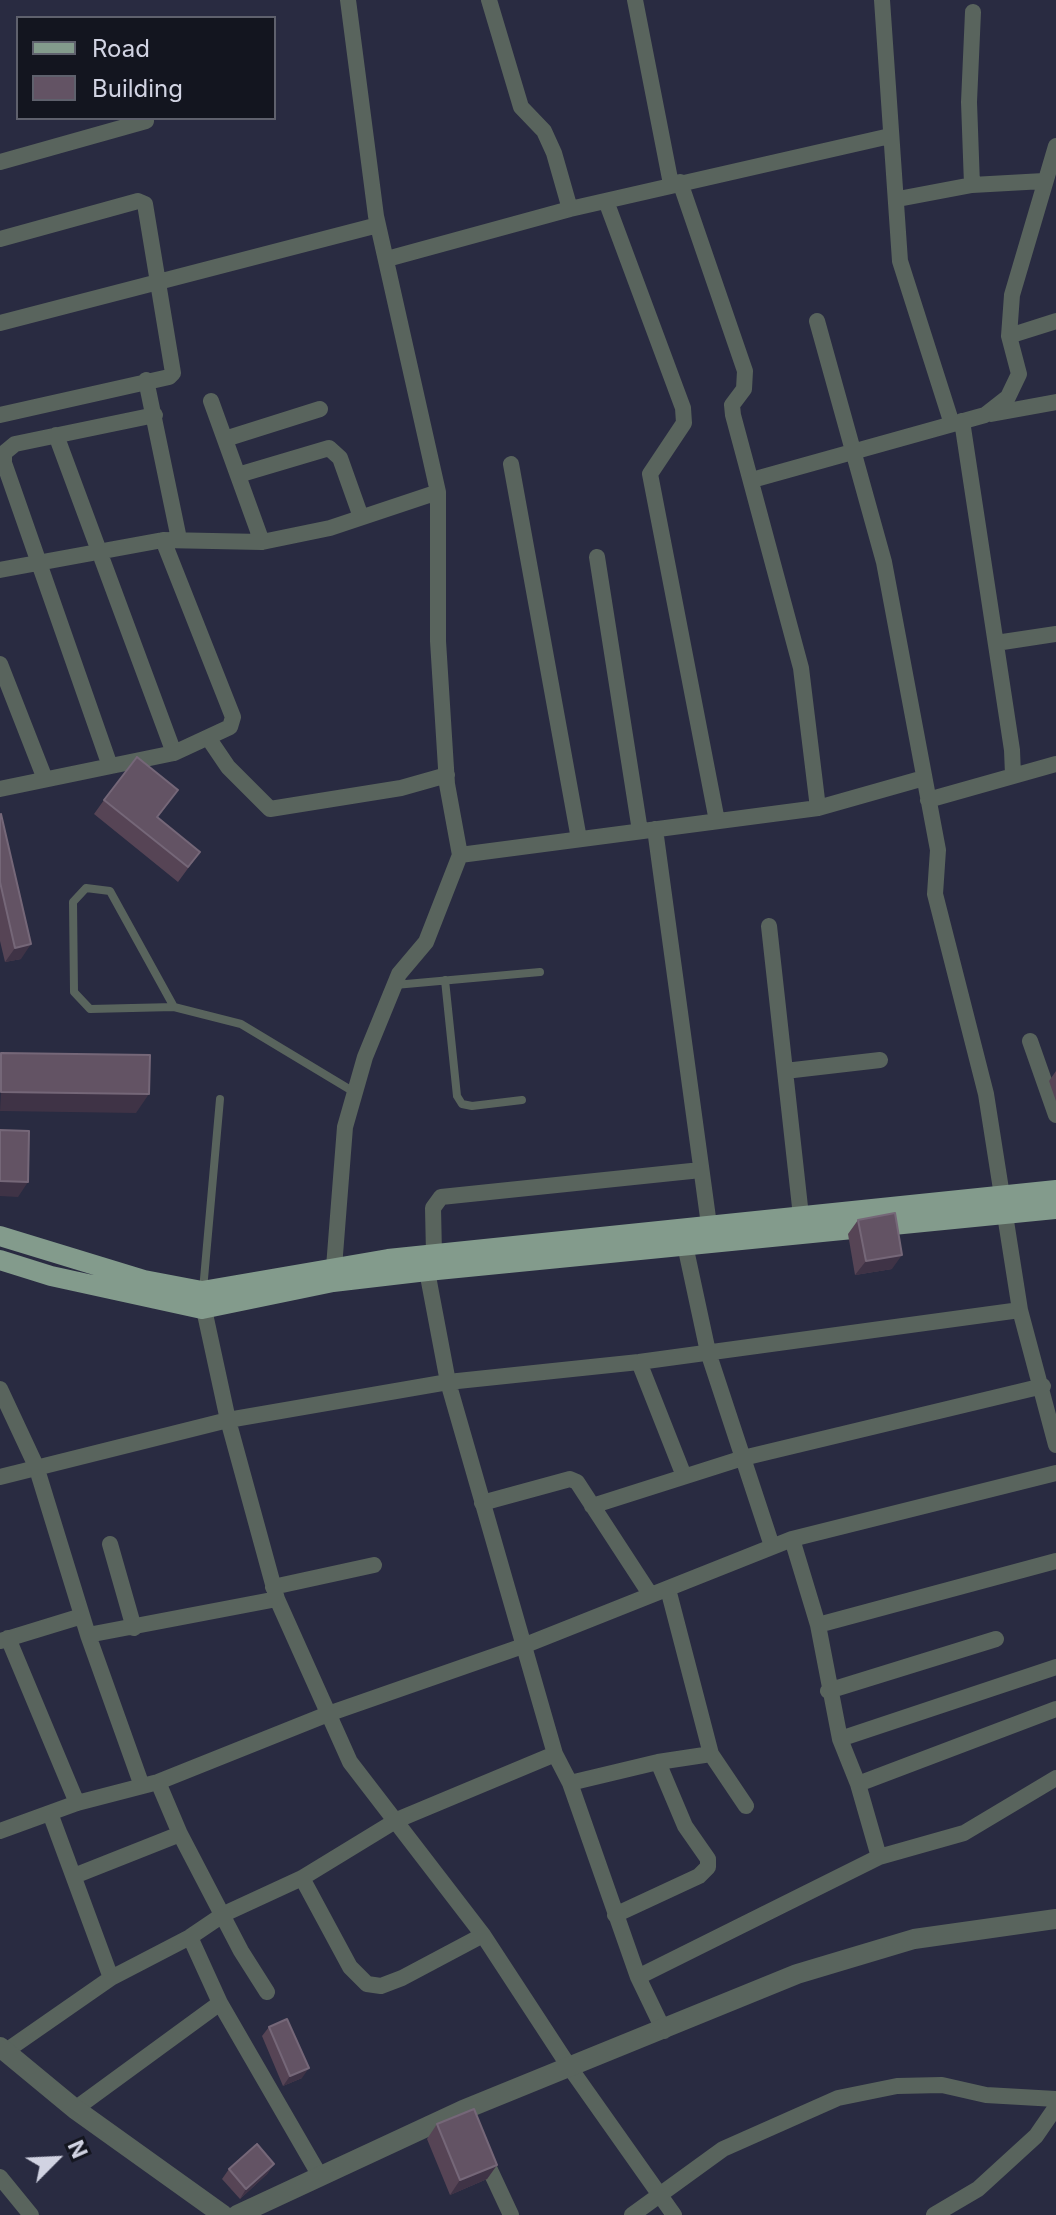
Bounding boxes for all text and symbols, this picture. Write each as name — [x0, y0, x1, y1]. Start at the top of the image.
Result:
legend — [16, 16, 276, 120]
text: Road — [92, 34, 150, 63]
text: Building — [92, 74, 183, 103]
north arrow — [16, 2119, 96, 2199]
text: N — [63, 2136, 93, 2162]

